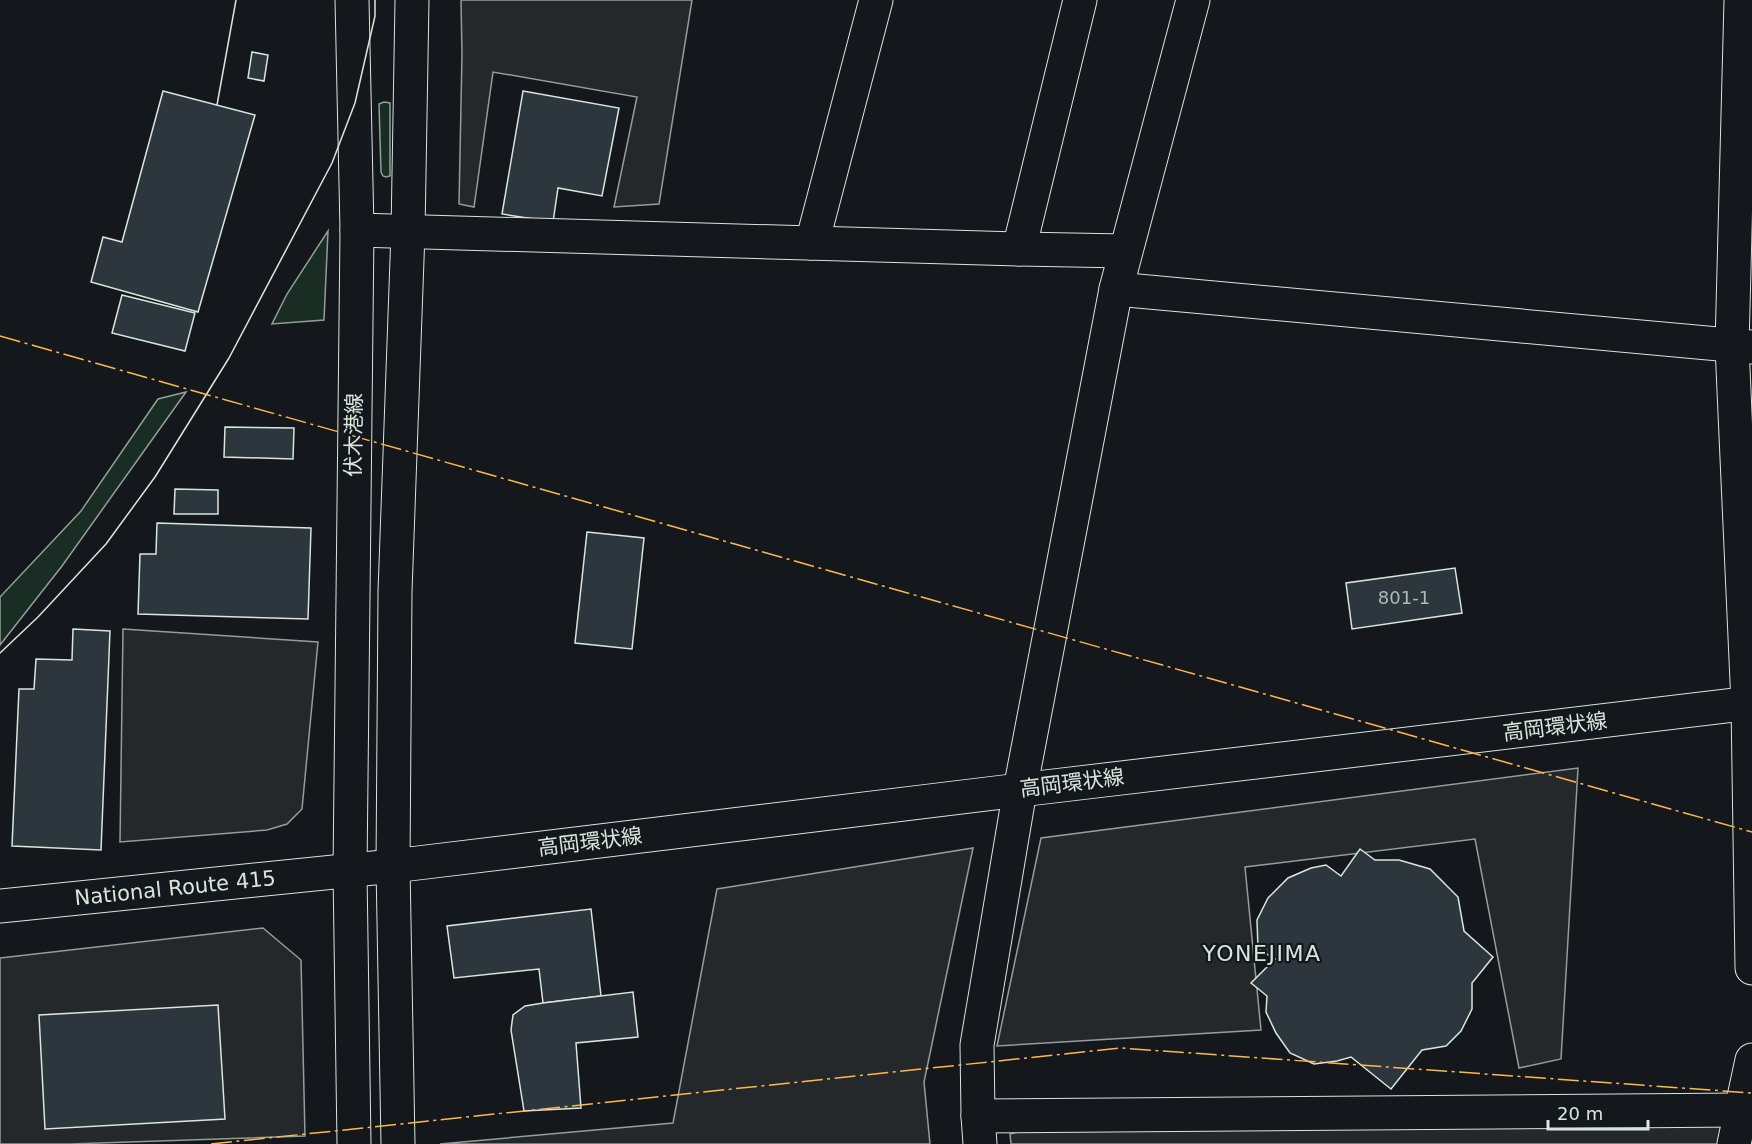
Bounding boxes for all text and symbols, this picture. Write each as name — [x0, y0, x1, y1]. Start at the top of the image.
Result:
street label: 伏木港線 — [341, 393, 367, 477]
house number: 801-1 — [1378, 587, 1430, 608]
street label: 高岡環状線 — [1501, 709, 1609, 745]
street label: 高岡環状線 — [1018, 765, 1126, 801]
street label: 高岡環状線 — [536, 824, 644, 860]
street label: National Route 415 — [73, 866, 277, 910]
district label: YONEJIMA — [1202, 941, 1321, 966]
scale bar — [1548, 1093, 1648, 1131]
text: 20 m — [1557, 1103, 1603, 1124]

